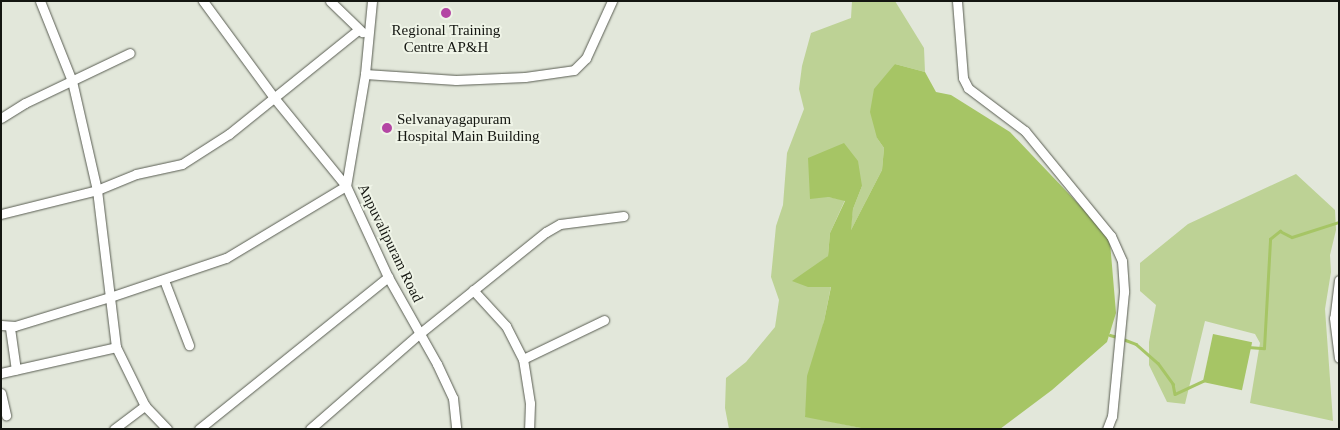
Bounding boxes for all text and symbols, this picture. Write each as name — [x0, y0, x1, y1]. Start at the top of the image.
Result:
marker: Regional Training Centre AP&H — [440, 7, 452, 19]
place label: Regional Training Centre AP&H — [391, 21, 501, 56]
place label: Selvanayagapuram Hospital Main Building — [397, 110, 540, 145]
marker: Selvanayagapuram Hospital Main Building — [381, 122, 393, 134]
street label: Anpuvalipuram Road — [354, 181, 426, 305]

